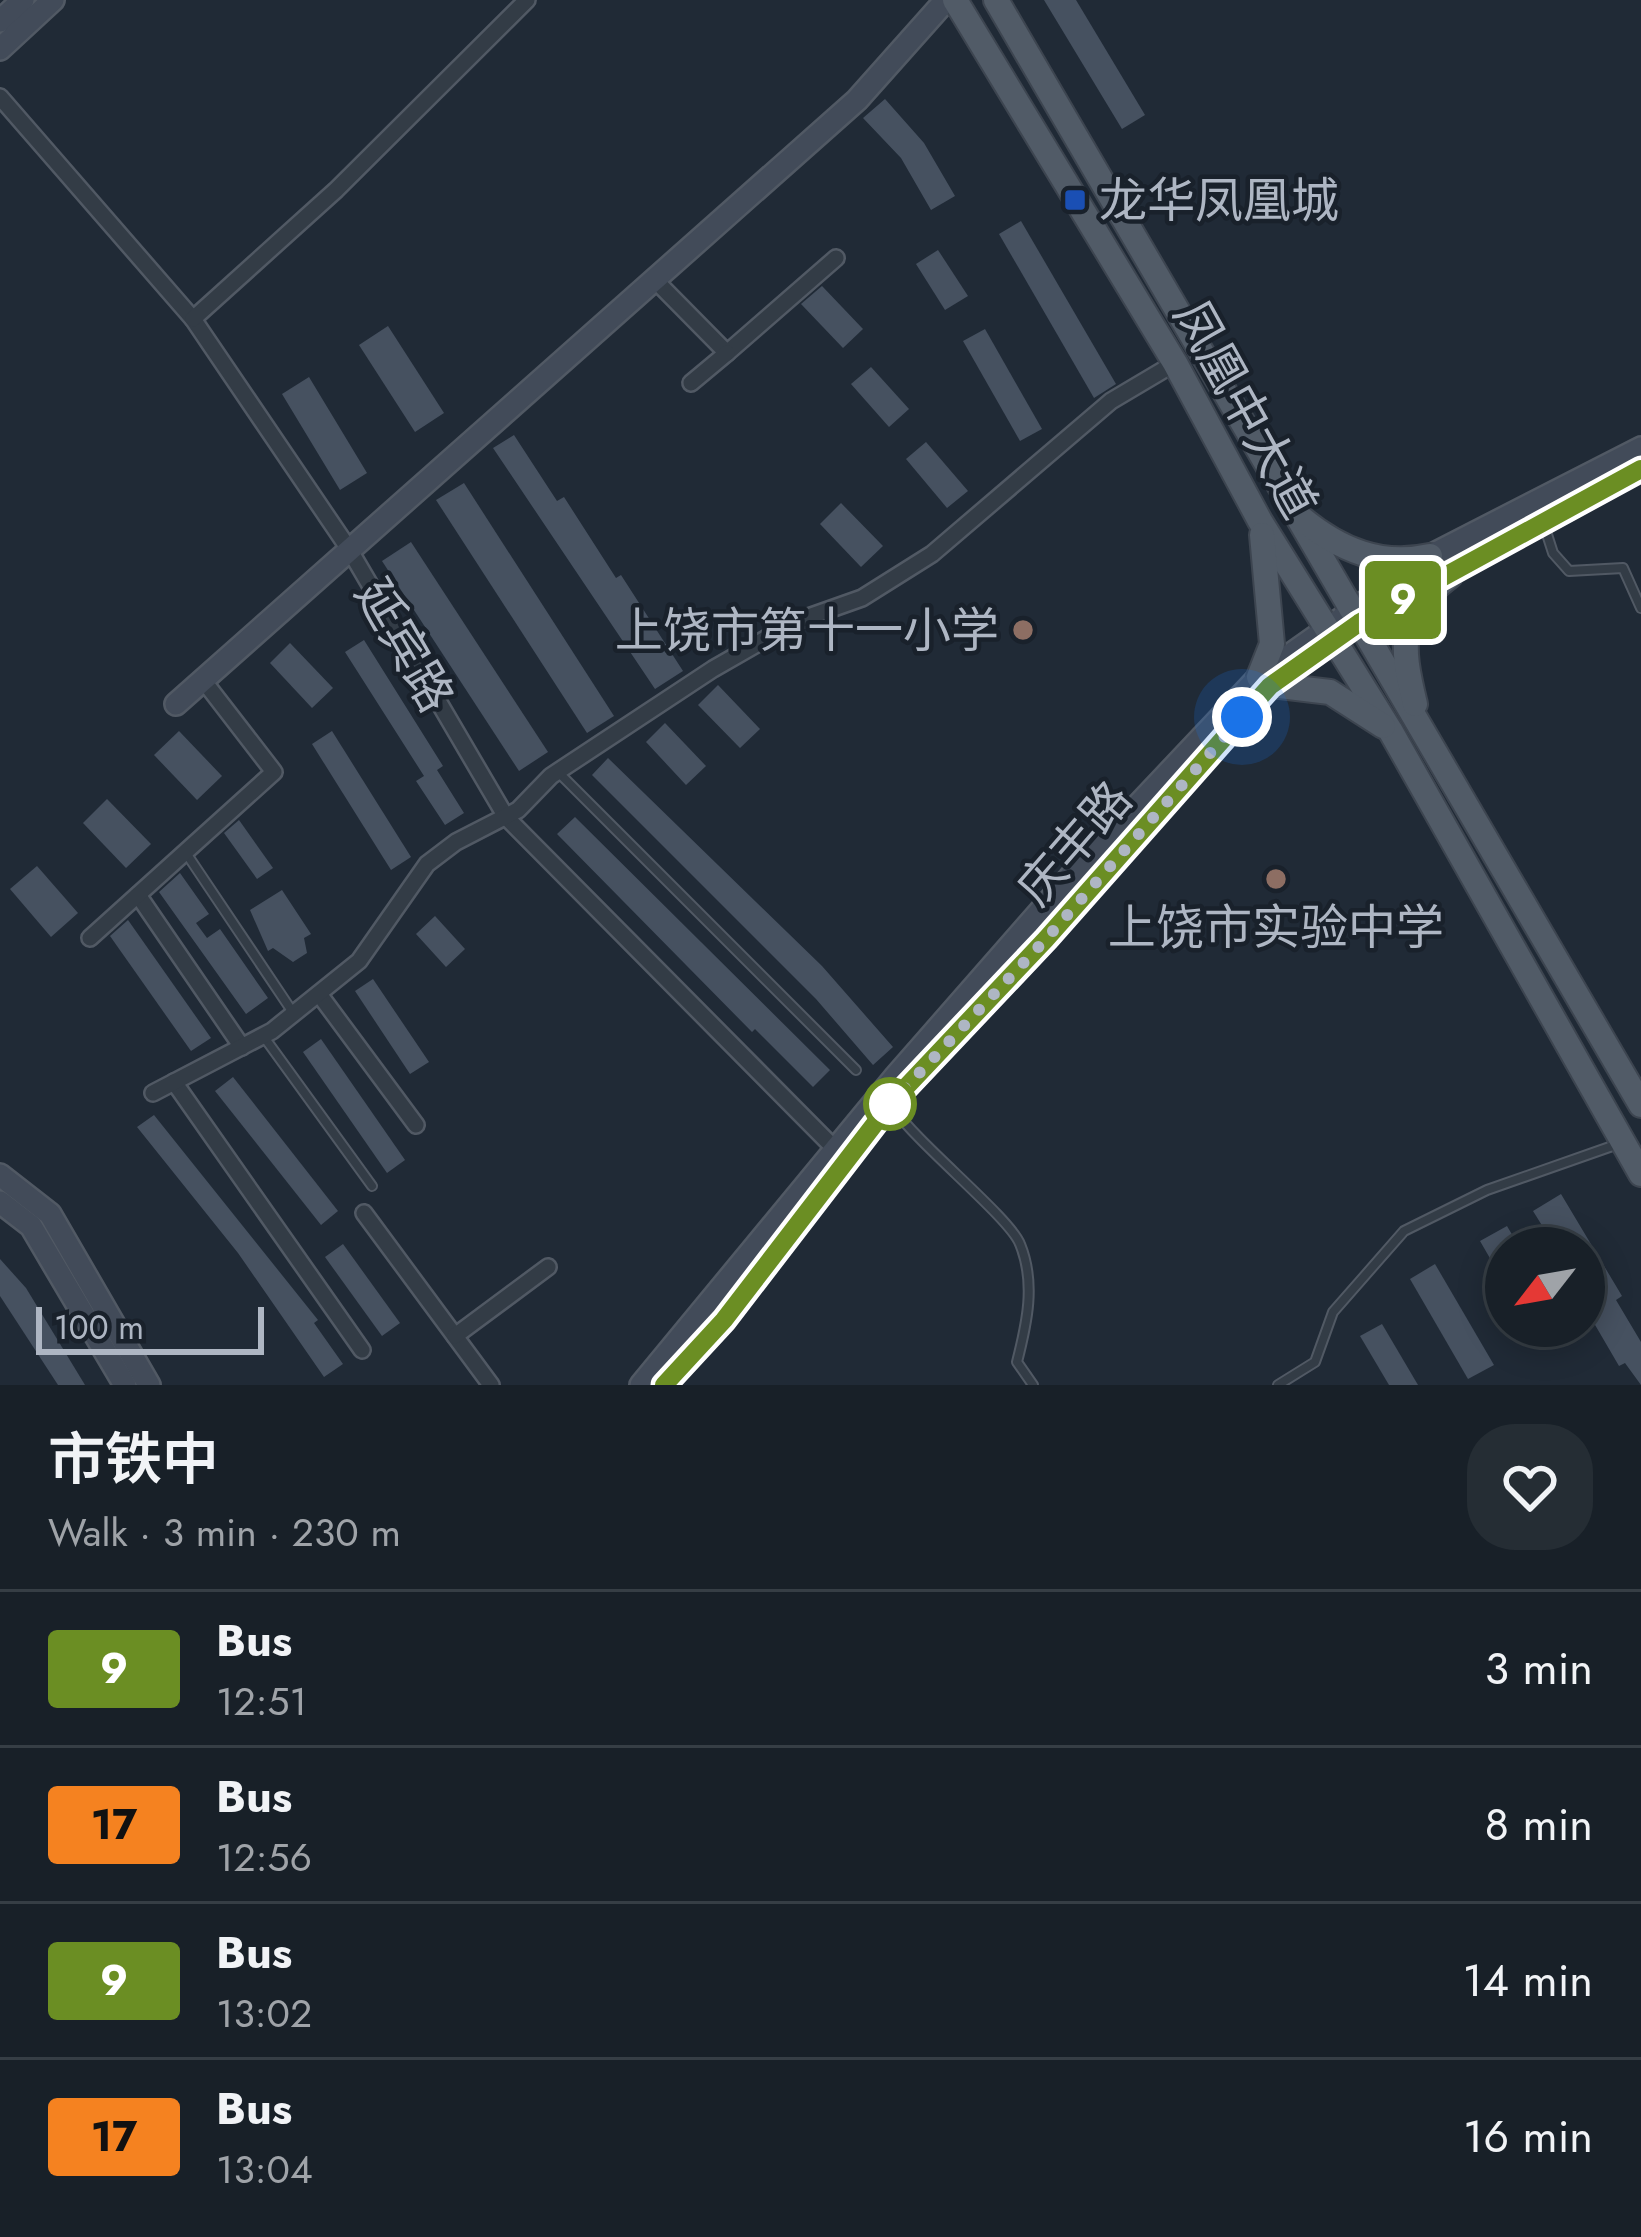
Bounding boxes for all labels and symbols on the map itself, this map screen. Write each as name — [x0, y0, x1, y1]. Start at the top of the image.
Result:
place label: 龙华凤凰城 — [1099, 166, 1339, 235]
marker: 龙华凤凰城 — [1062, 187, 1088, 213]
street label: 凤凰中大道 — [1157, 288, 1334, 531]
line badge: 9 — [1364, 561, 1442, 639]
street label: 延宾路 — [339, 566, 470, 725]
place label: 上饶市第十一小学 — [615, 596, 999, 665]
marker: 上饶市第十一小学 — [1010, 617, 1036, 643]
your location — [1212, 687, 1272, 747]
street label: 庆丰路 — [1001, 766, 1148, 920]
marker: 上饶市实验中学 — [1263, 866, 1289, 892]
place label: 上饶市实验中学 — [1108, 893, 1444, 962]
unlabelled marker — [865, 1079, 915, 1129]
north arrow — [1485, 1227, 1605, 1347]
scale bar — [36, 1301, 264, 1354]

